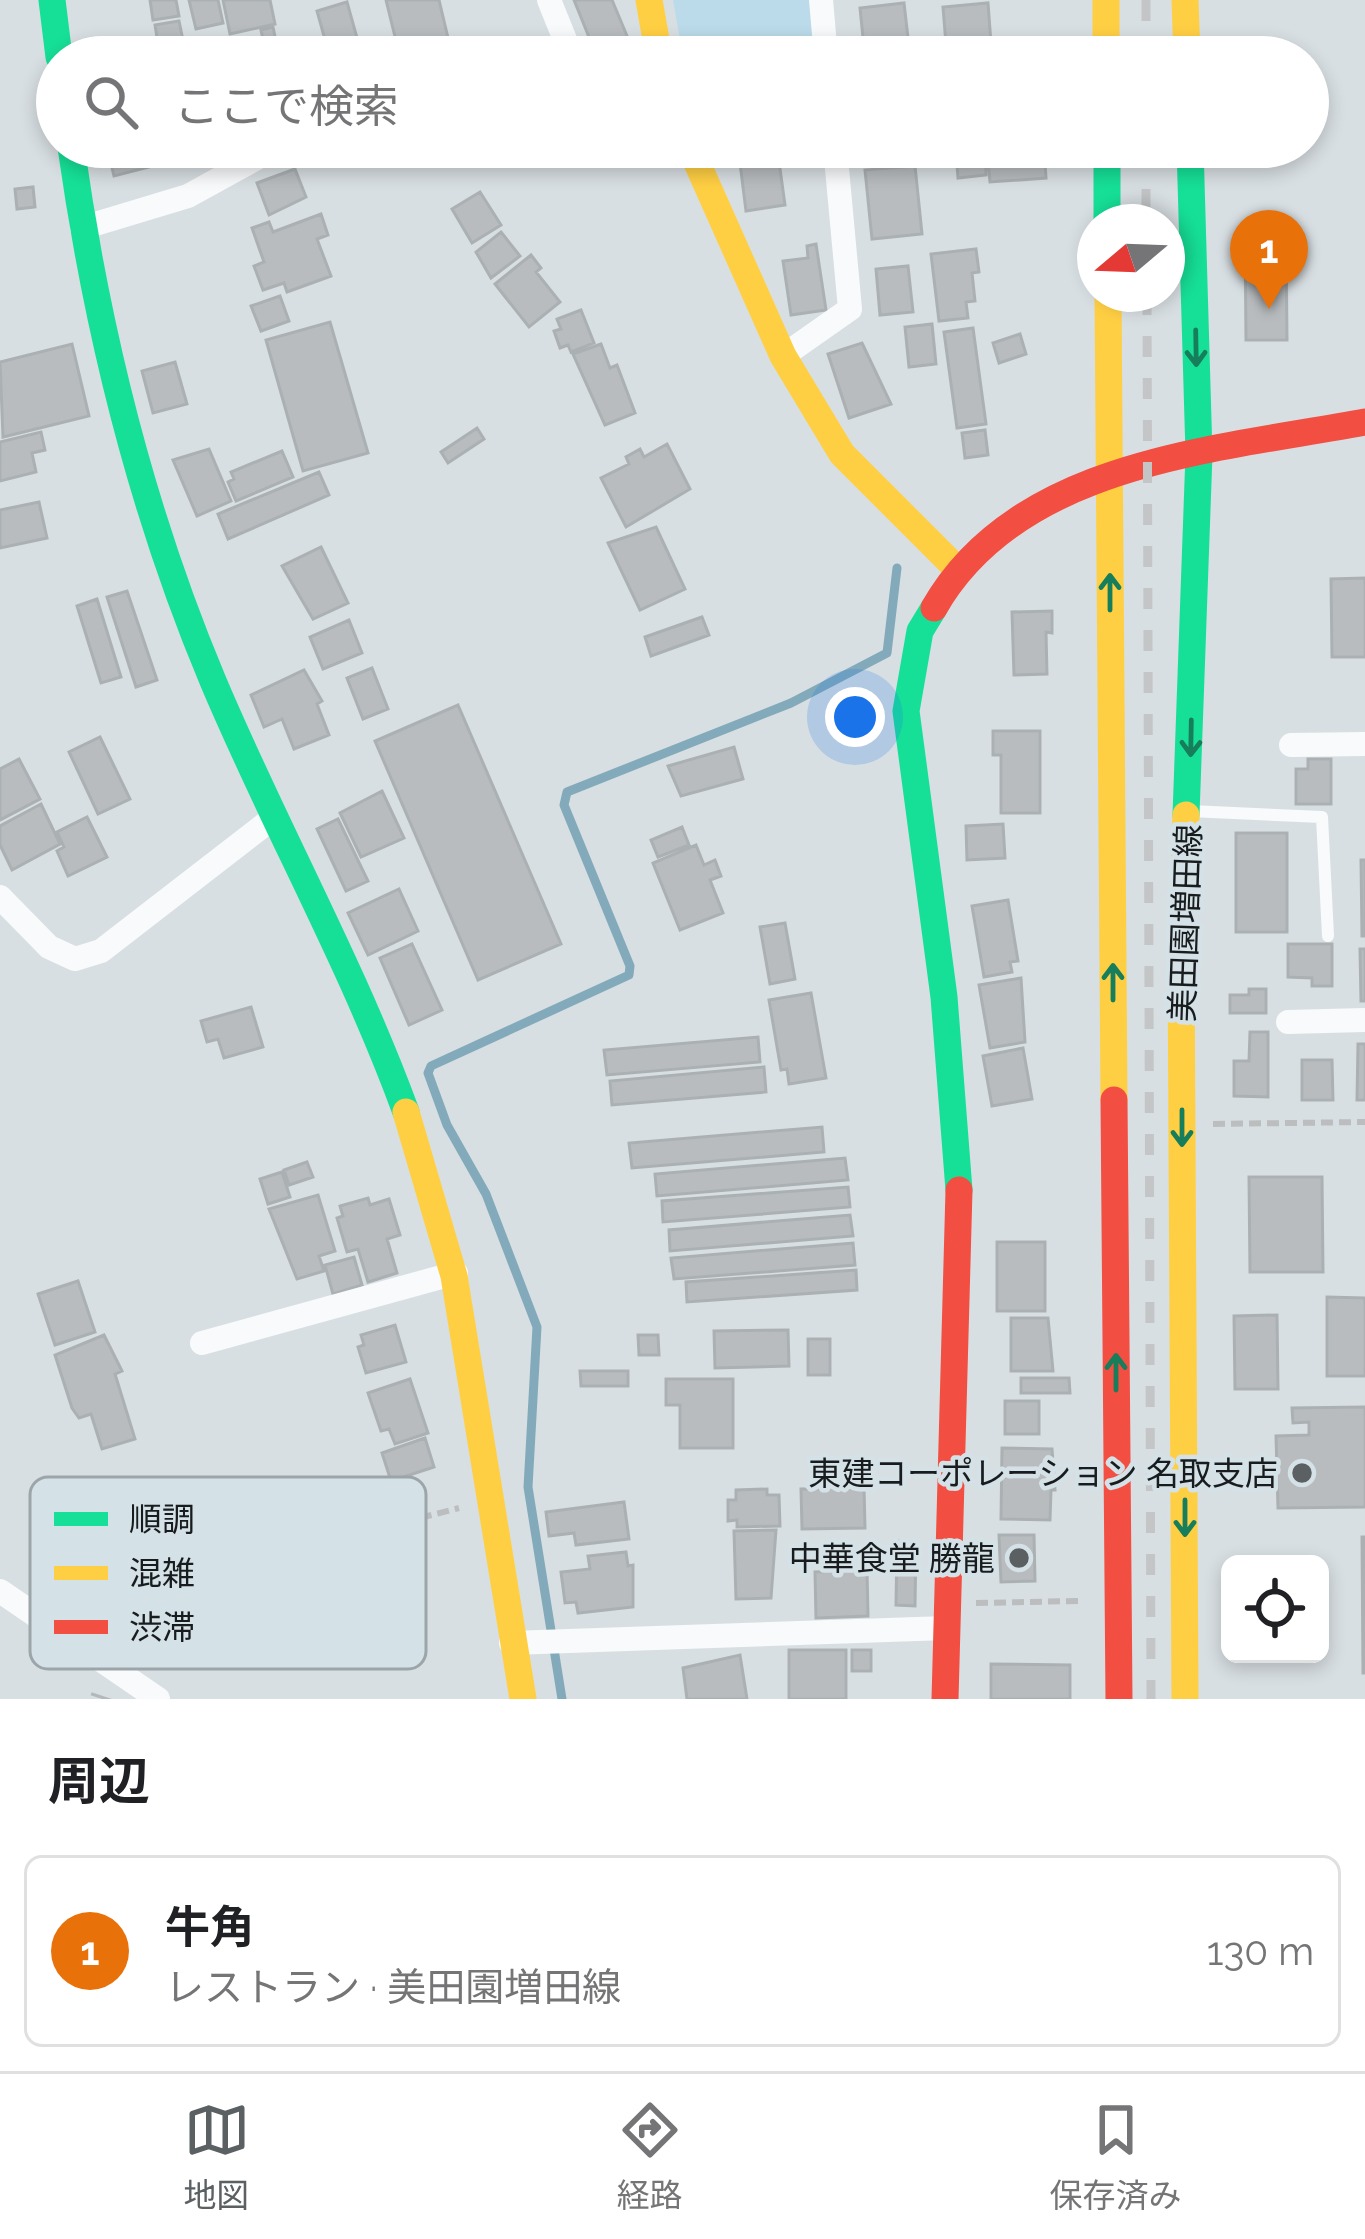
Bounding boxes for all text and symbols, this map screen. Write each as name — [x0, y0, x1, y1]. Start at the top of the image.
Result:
search box — [36, 36, 1329, 168]
icon: search — [78, 69, 144, 135]
text: ここで検索 — [174, 80, 399, 133]
north arrow — [1077, 204, 1185, 312]
pin: 1 — [1230, 210, 1308, 309]
one-way arrow — [1184, 328, 1207, 367]
one-way arrow — [1099, 573, 1121, 612]
your location — [825, 687, 885, 747]
one-way arrow — [1180, 718, 1203, 757]
street label: 美田園増田線 — [1163, 823, 1208, 1023]
one-way arrow — [1102, 963, 1124, 1002]
one-way arrow — [1171, 1108, 1193, 1147]
one-way arrow — [1105, 1353, 1128, 1392]
place label: 東建コーポレーション 名取支店 — [808, 1454, 1278, 1493]
marker: 東建コーポレーション 名取支店 — [1289, 1460, 1315, 1486]
legend — [30, 1477, 426, 1669]
one-way arrow — [1174, 1498, 1196, 1537]
text: 順調 — [129, 1500, 195, 1539]
place label: 中華食堂 勝龍 — [789, 1539, 995, 1578]
marker: 中華食堂 勝龍 — [1006, 1545, 1032, 1571]
text: 混雑 — [129, 1554, 195, 1593]
map controls — [1221, 1555, 1329, 1663]
button: locate — [1221, 1555, 1329, 1663]
text: 渋滞 — [129, 1608, 195, 1647]
text: 周辺 — [48, 1751, 150, 1811]
text: 牛角 — [165, 1901, 255, 1954]
text: 1 — [80, 1928, 100, 1974]
text: 130 m — [1207, 1928, 1314, 1974]
text: レストラン · 美田園増田線 — [165, 1964, 621, 2010]
tab: 地図 — [184, 2097, 250, 2217]
tab: 経路 — [617, 2097, 683, 2217]
tab: 保存済み — [1050, 2097, 1182, 2217]

